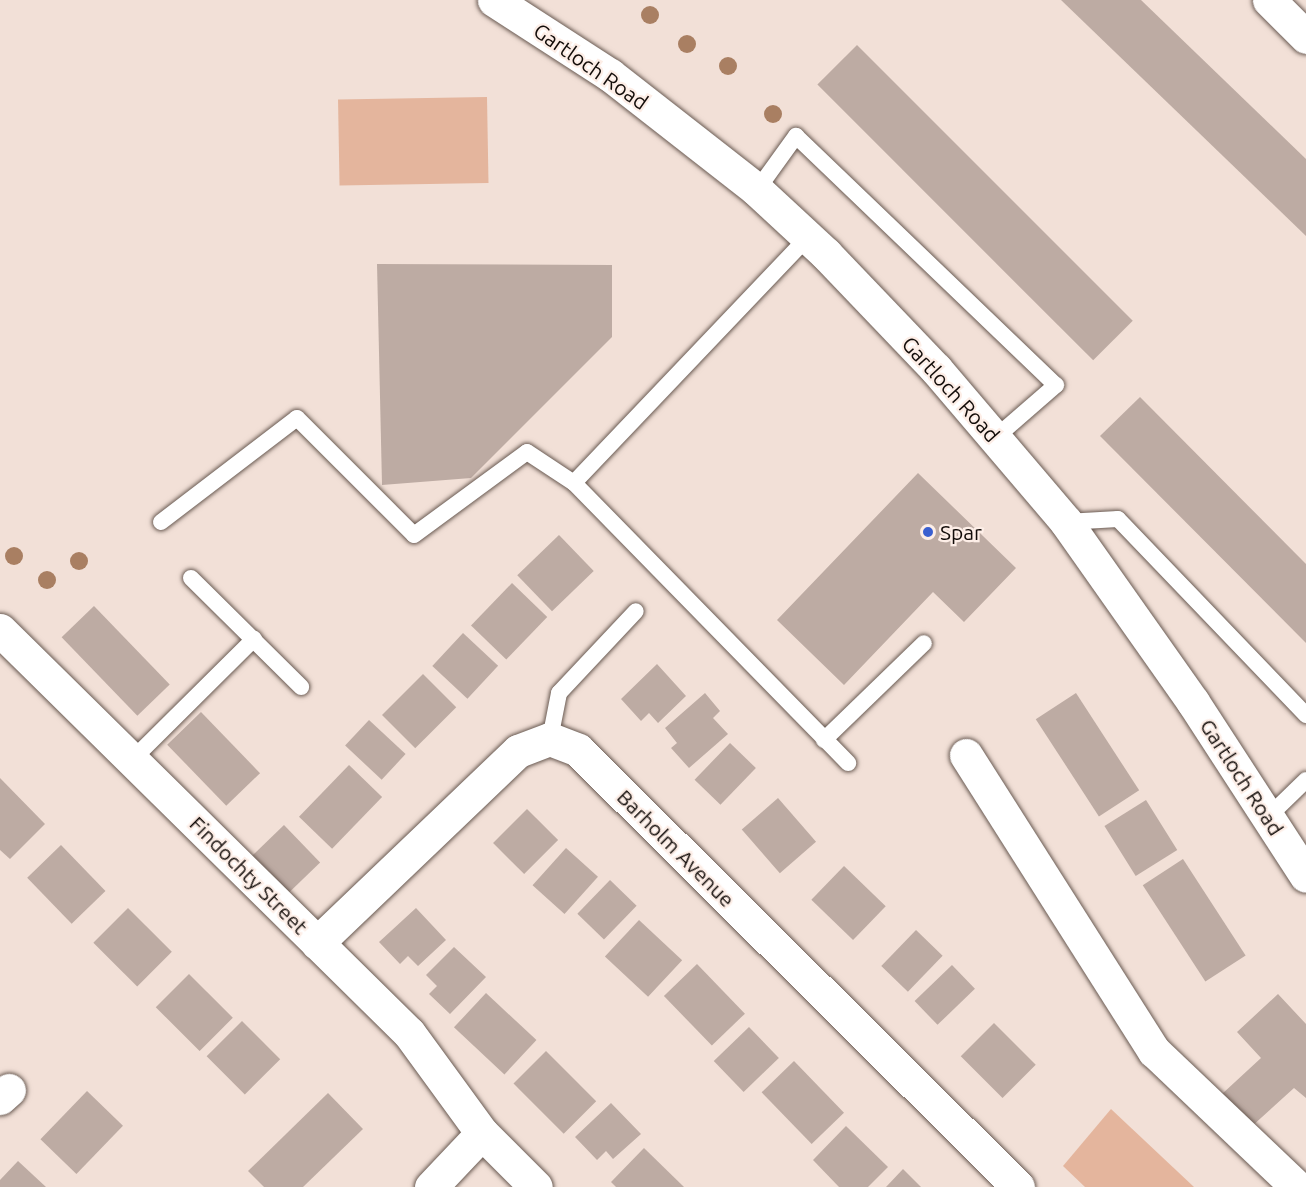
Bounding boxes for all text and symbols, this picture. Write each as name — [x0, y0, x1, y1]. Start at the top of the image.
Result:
street label: Gartloch Road — [529, 17, 653, 115]
street label: Gartloch Road — [897, 331, 1005, 447]
place label: Spar — [940, 519, 982, 545]
marker: Spar — [921, 525, 935, 539]
street label: Gartloch Road — [1195, 714, 1289, 840]
street label: Barholm Avenue — [612, 784, 740, 912]
street label: Findochty Street — [185, 811, 313, 939]

